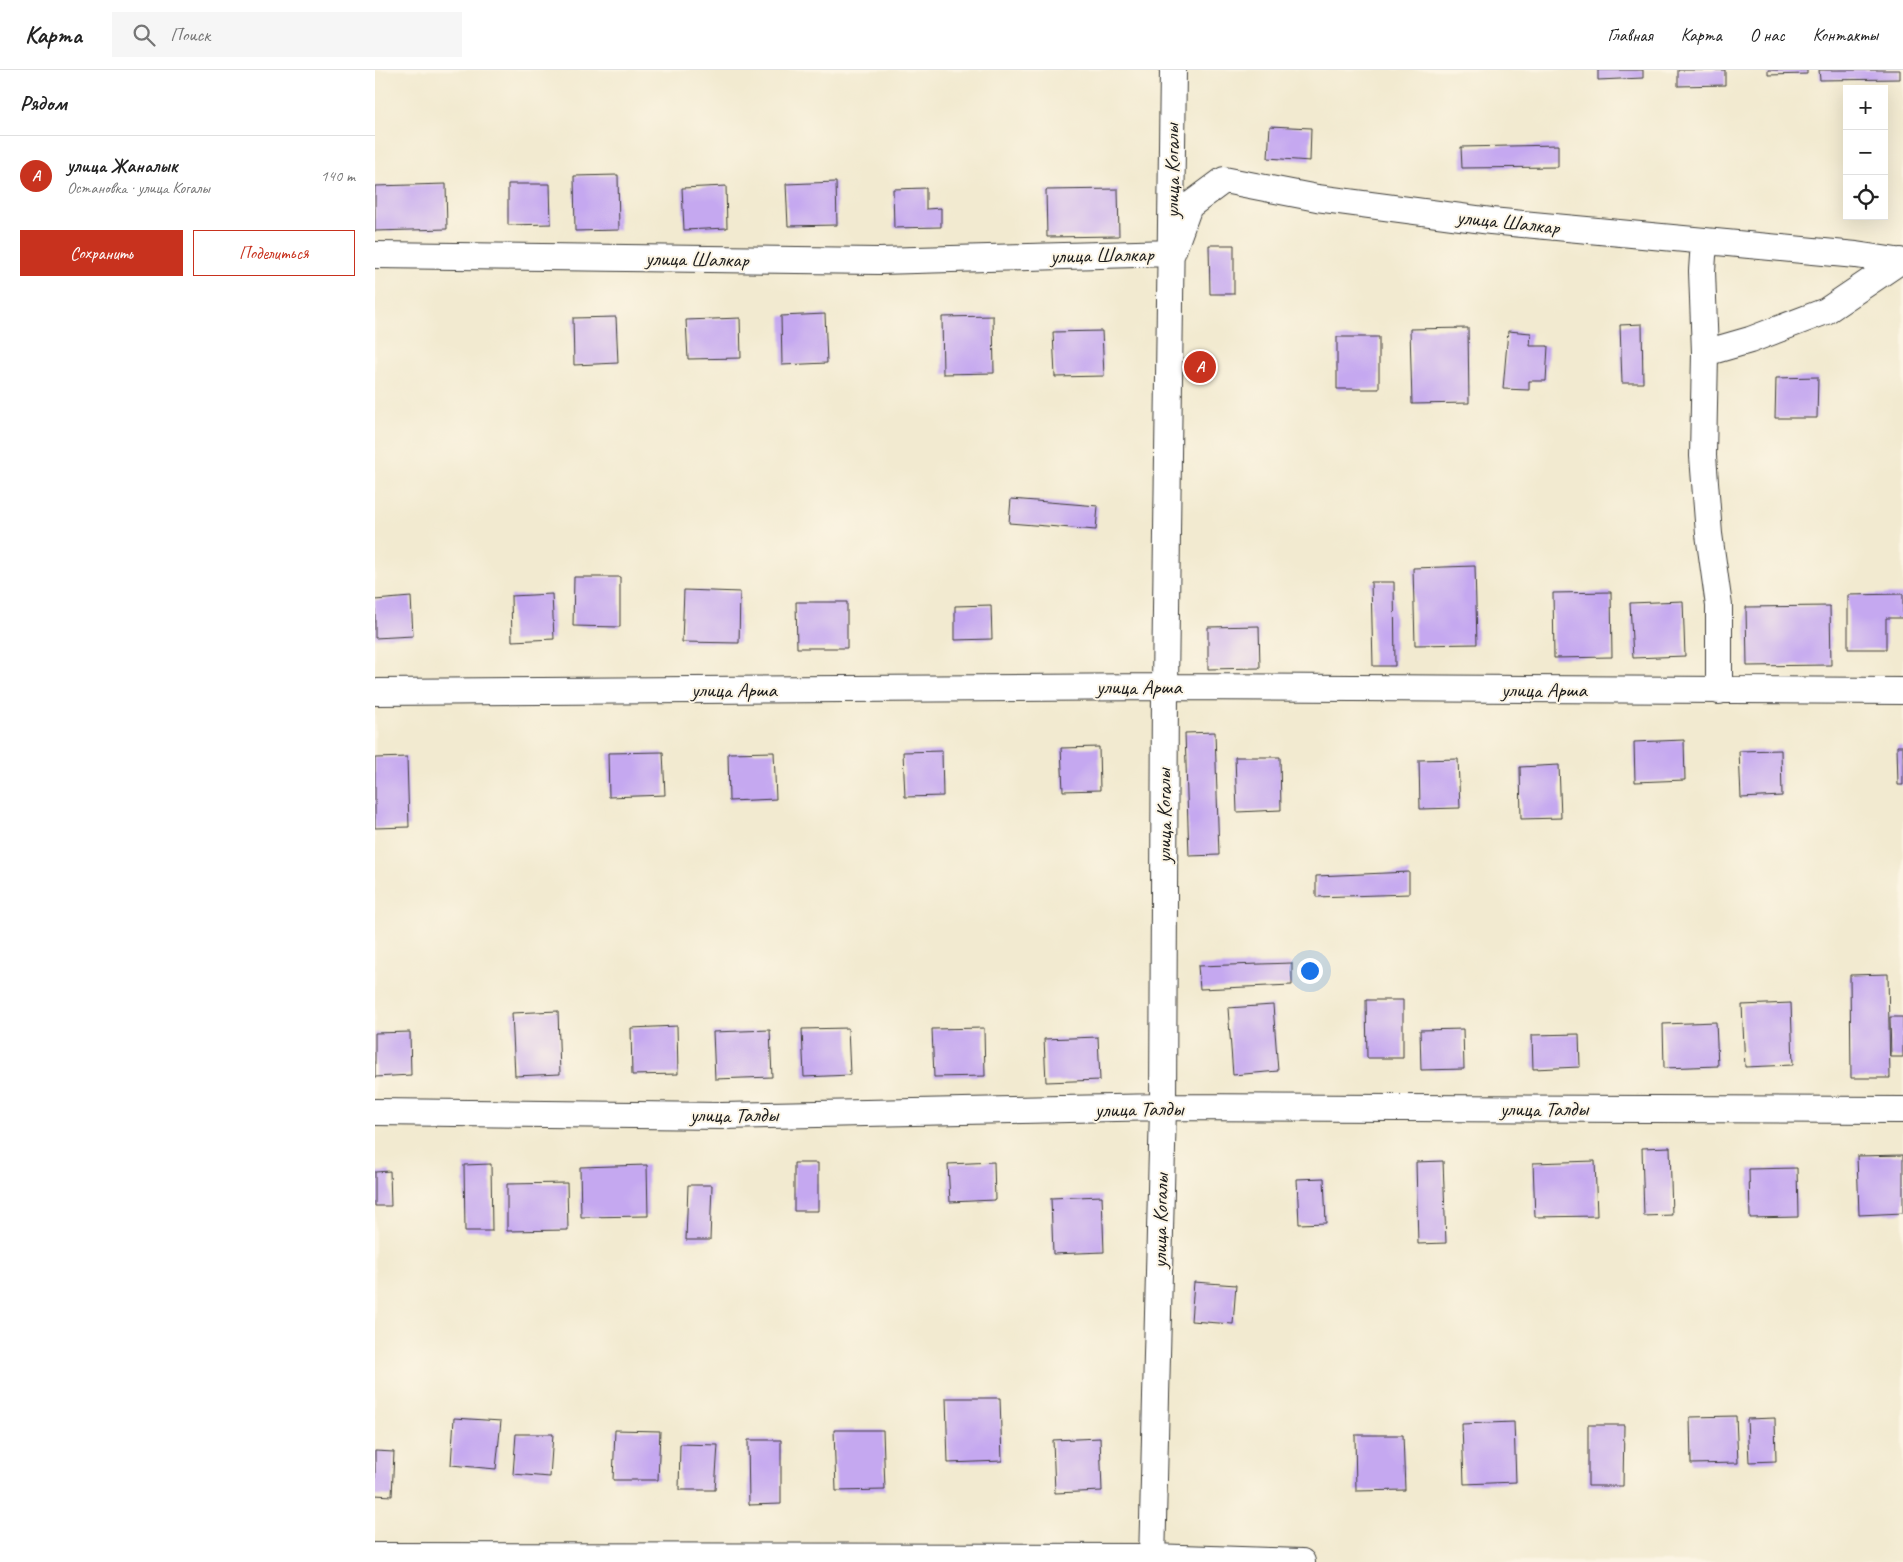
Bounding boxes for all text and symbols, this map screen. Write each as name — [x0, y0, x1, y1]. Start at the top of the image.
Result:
search box — [112, 12, 462, 57]
text: Карта — [25, 20, 82, 50]
icon: search — [130, 21, 158, 49]
text: Поиск — [170, 23, 210, 47]
text: Главная — [1608, 24, 1653, 46]
text: Карта — [1681, 24, 1722, 46]
text: О нас — [1750, 24, 1785, 46]
text: Контакты — [1813, 24, 1878, 46]
map controls — [1843, 85, 1888, 220]
button: + — [1843, 85, 1888, 130]
text: Рядом — [20, 90, 67, 116]
street label: улица Когалы — [1159, 122, 1185, 220]
button: − — [1843, 130, 1888, 175]
text: улица Жаналык — [67, 154, 177, 178]
text: A — [32, 166, 40, 186]
text: 140 m — [321, 166, 355, 186]
button: locate — [1843, 175, 1888, 220]
text: Остановка · улица Когалы — [67, 178, 210, 198]
street label: улица Шалкар — [1453, 203, 1562, 240]
button: Сохранить — [20, 230, 183, 276]
button: Поделиться — [193, 230, 355, 276]
street label: улица Шалкар — [1048, 241, 1155, 269]
street label: улица Шалкар — [643, 245, 750, 273]
pin: A — [1184, 348, 1216, 386]
street label: улица Арша — [1094, 674, 1184, 700]
street label: улица Арша — [689, 677, 779, 703]
street label: улица Арша — [1499, 677, 1589, 703]
street label: улица Когалы — [1151, 767, 1177, 865]
your location — [1297, 958, 1323, 984]
street label: улица Талды — [1093, 1095, 1185, 1123]
street label: улица Талды — [1498, 1096, 1590, 1122]
street label: улица Талды — [688, 1102, 780, 1128]
street label: улица Когалы — [1146, 1172, 1174, 1271]

